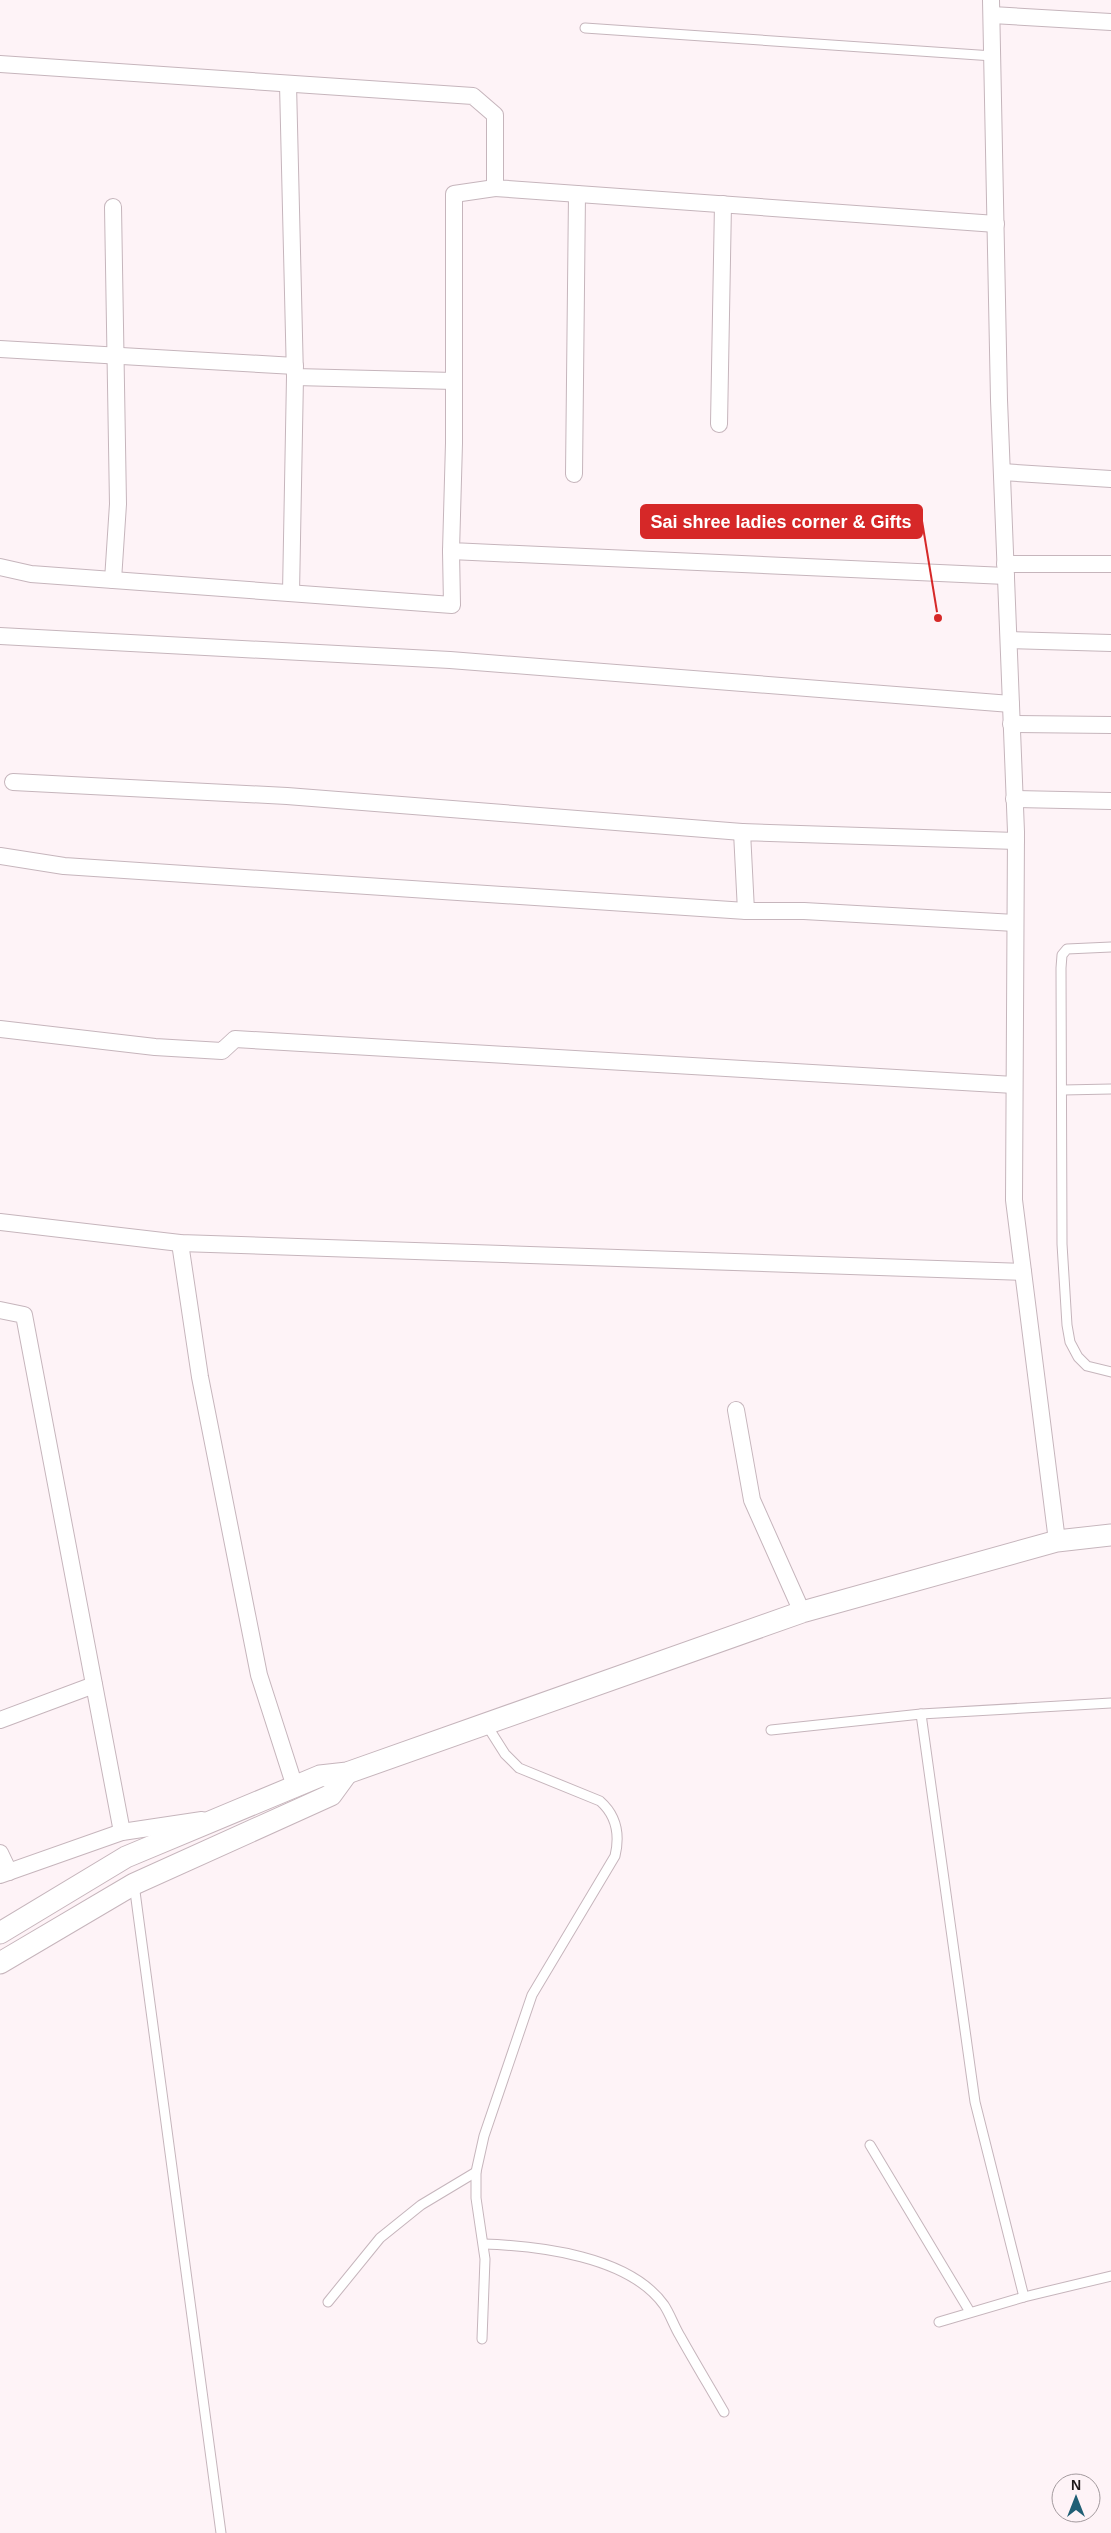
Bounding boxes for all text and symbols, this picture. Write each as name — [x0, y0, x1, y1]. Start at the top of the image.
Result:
callout: Sai shree ladies corner & Gifts — [641, 505, 922, 538]
text: Sai shree ladies corner & Gifts — [650, 512, 912, 532]
north arrow — [1051, 2473, 1101, 2523]
text: N — [1071, 2477, 1081, 2493]

